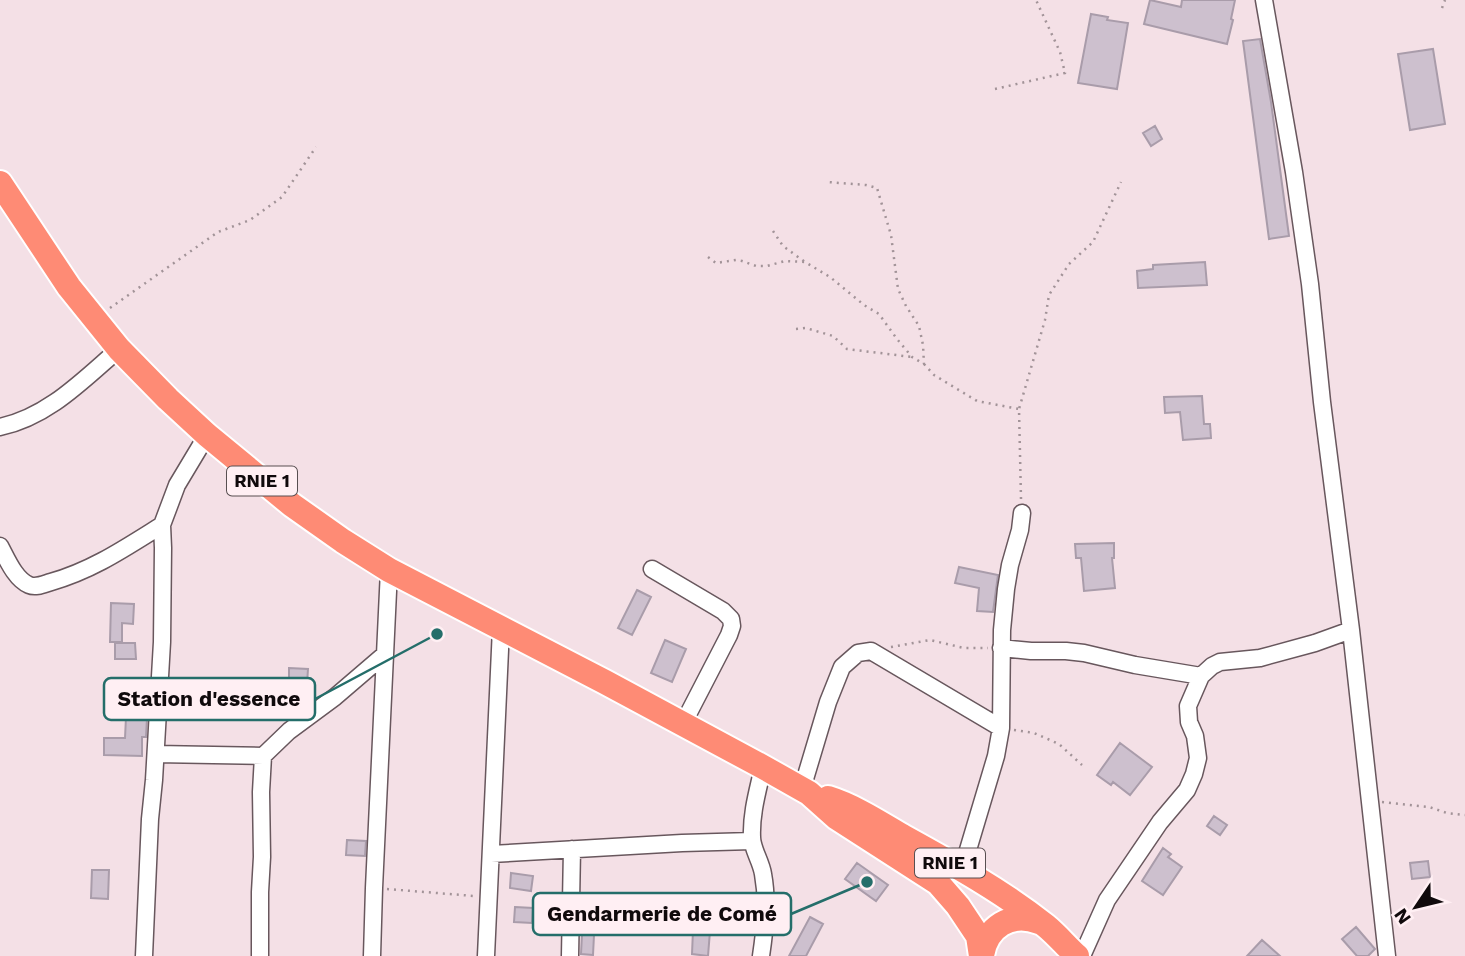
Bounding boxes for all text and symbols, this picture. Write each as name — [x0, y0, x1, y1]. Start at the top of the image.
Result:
road number: RNIE 1 — [227, 466, 297, 495]
callout: Station d'essence — [104, 678, 315, 720]
text: Station d'essence — [118, 686, 301, 711]
road number: RNIE 1 — [915, 848, 985, 878]
north arrow — [1381, 872, 1451, 942]
callout: Gendarmerie de Comé — [533, 893, 791, 935]
text: Gendarmerie de Comé — [547, 901, 777, 926]
text: N — [1389, 904, 1416, 929]

